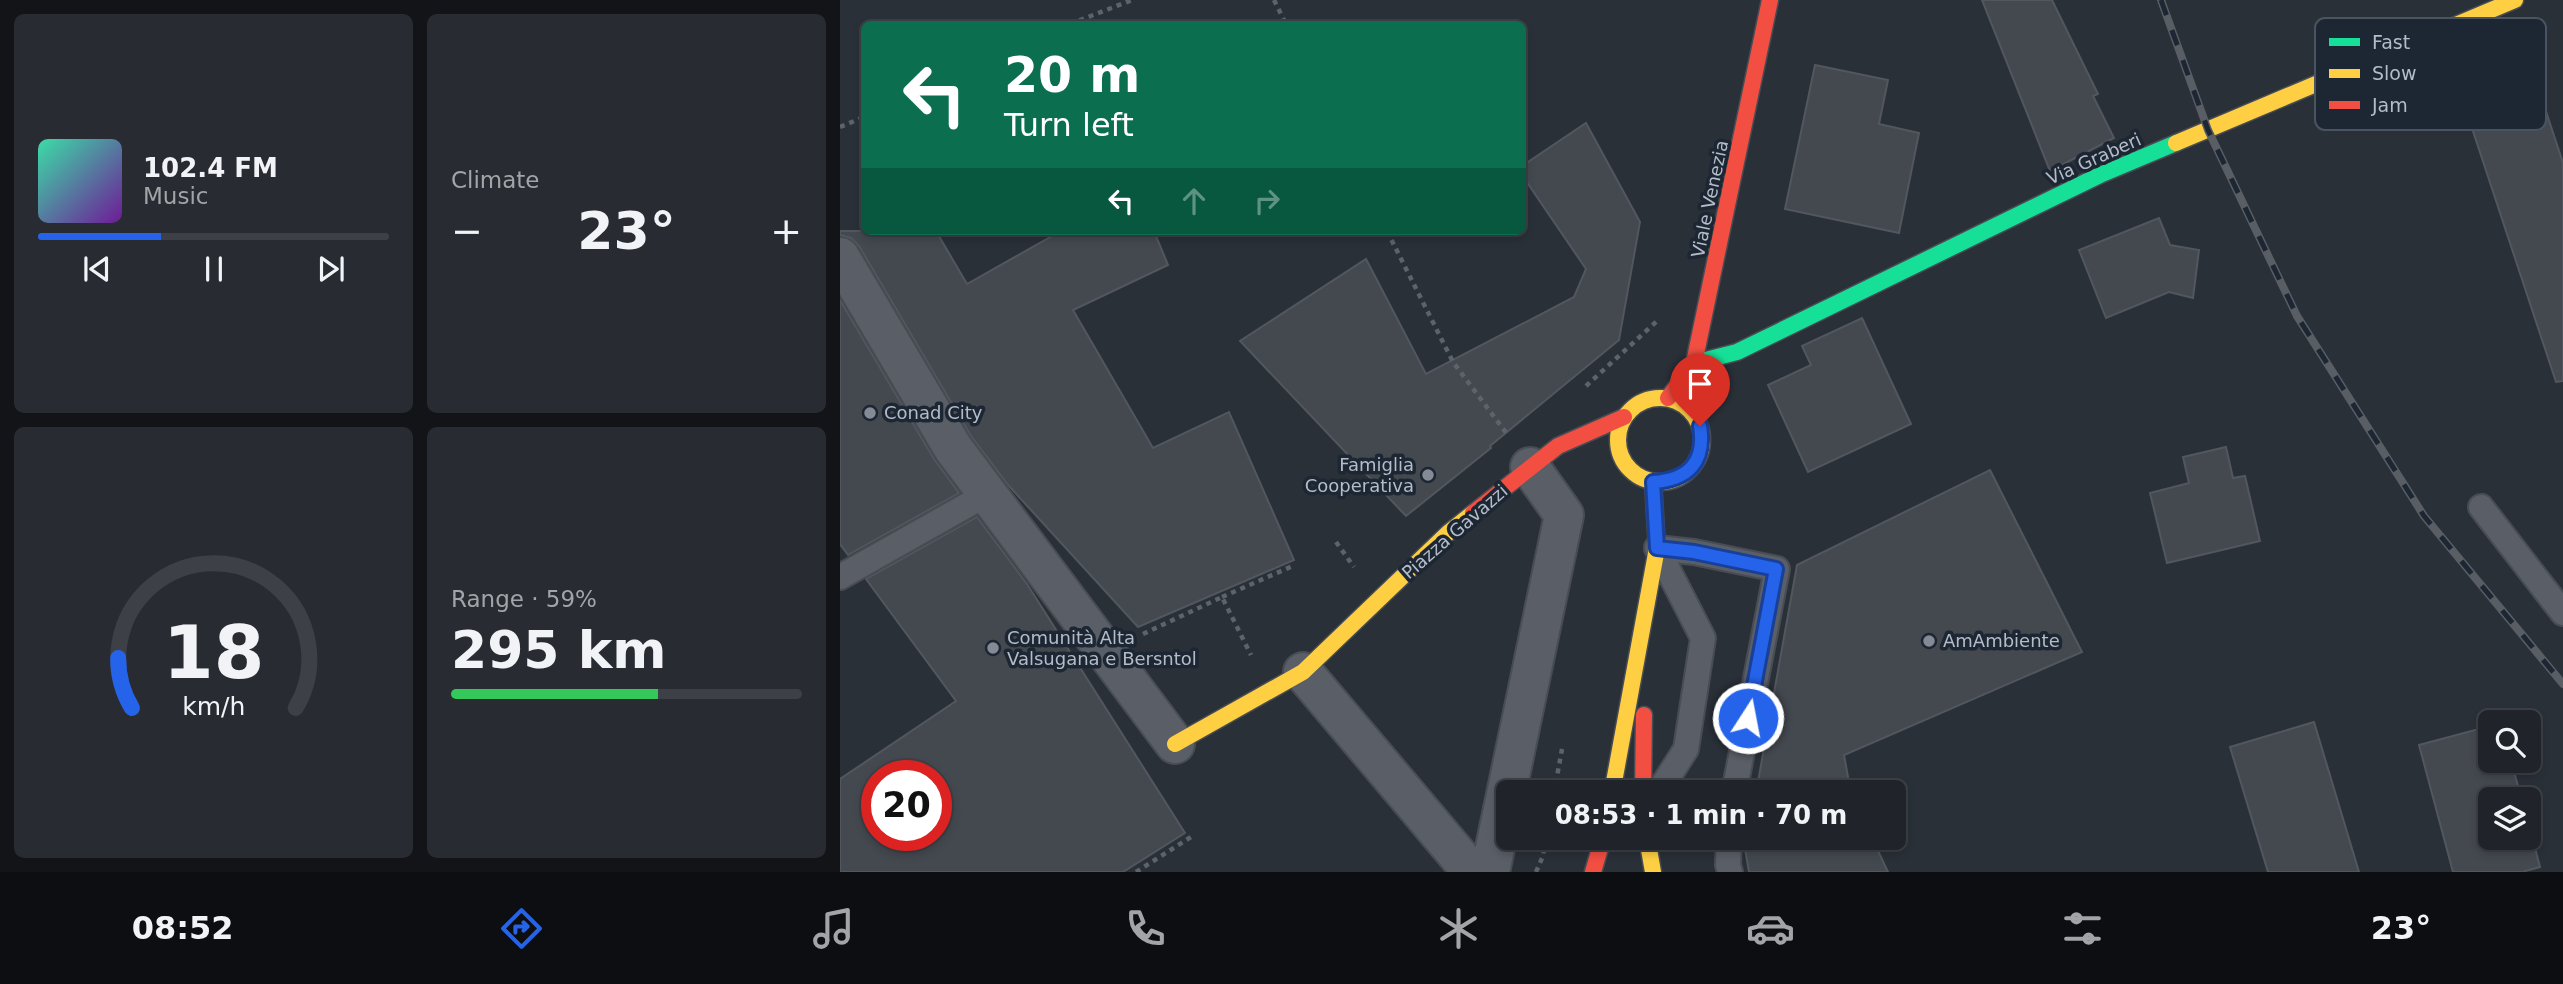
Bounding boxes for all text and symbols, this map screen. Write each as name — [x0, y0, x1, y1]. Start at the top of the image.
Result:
legend — [2315, 18, 2546, 130]
text: Fast — [2372, 31, 2410, 53]
text: 20 m — [1004, 47, 1140, 104]
icon: left — [889, 49, 980, 140]
text: Slow — [2372, 62, 2417, 84]
text: Jam — [2371, 94, 2408, 116]
text: Turn left — [1004, 106, 1134, 144]
street label: Via Graberi — [2043, 128, 2144, 189]
street label: Viale Venezia — [1687, 138, 1732, 260]
text: 102.4 FM — [143, 153, 278, 183]
text: Climate — [451, 167, 540, 193]
icon: left — [1102, 182, 1140, 220]
icon: ahead — [1175, 182, 1213, 220]
icon: right — [1248, 182, 1286, 220]
text: Music — [143, 183, 208, 209]
text: 23° — [577, 201, 676, 261]
text: − — [451, 209, 483, 253]
text: + — [770, 209, 802, 253]
icon: previous — [78, 250, 116, 288]
icon: pause — [195, 250, 233, 288]
icon: next — [312, 250, 350, 288]
pin — [1670, 354, 1730, 426]
icon: arrive — [1681, 365, 1719, 403]
place label: Conad City — [884, 402, 983, 423]
marker: Conad City — [862, 405, 878, 421]
place label: Famiglia Cooperativa — [1305, 454, 1414, 496]
marker: Famiglia Cooperativa — [1420, 467, 1436, 483]
street label: Piazza Gavazzi — [1398, 480, 1512, 583]
text: Range · 59% — [451, 586, 597, 612]
text: 18 — [163, 611, 264, 696]
text: 295 km — [451, 620, 666, 680]
place label: Comunità Alta Valsugana e Bersntol — [1007, 627, 1197, 669]
place label: AmAmbiente — [1943, 630, 2060, 651]
marker: AmAmbiente — [1921, 633, 1937, 649]
marker: Comunità Alta Valsugana e Bersntol — [985, 640, 1001, 656]
position arrow — [1711, 681, 1785, 755]
text: km/h — [182, 692, 245, 721]
map controls — [2478, 710, 2541, 850]
button: search — [2478, 710, 2541, 773]
speed limit sign: 20 — [861, 760, 952, 851]
button: layers — [2478, 787, 2541, 850]
text: 08:53 · 1 min · 70 m — [1555, 800, 1847, 830]
icon: directions — [497, 904, 546, 953]
icon: music — [809, 904, 858, 953]
icon: phone — [1121, 904, 1170, 953]
icon: climate — [1434, 904, 1483, 953]
icon: car — [1746, 904, 1795, 953]
icon: filters — [2058, 904, 2107, 953]
text: 08:52 — [132, 909, 234, 947]
text: 23° — [2371, 909, 2431, 947]

